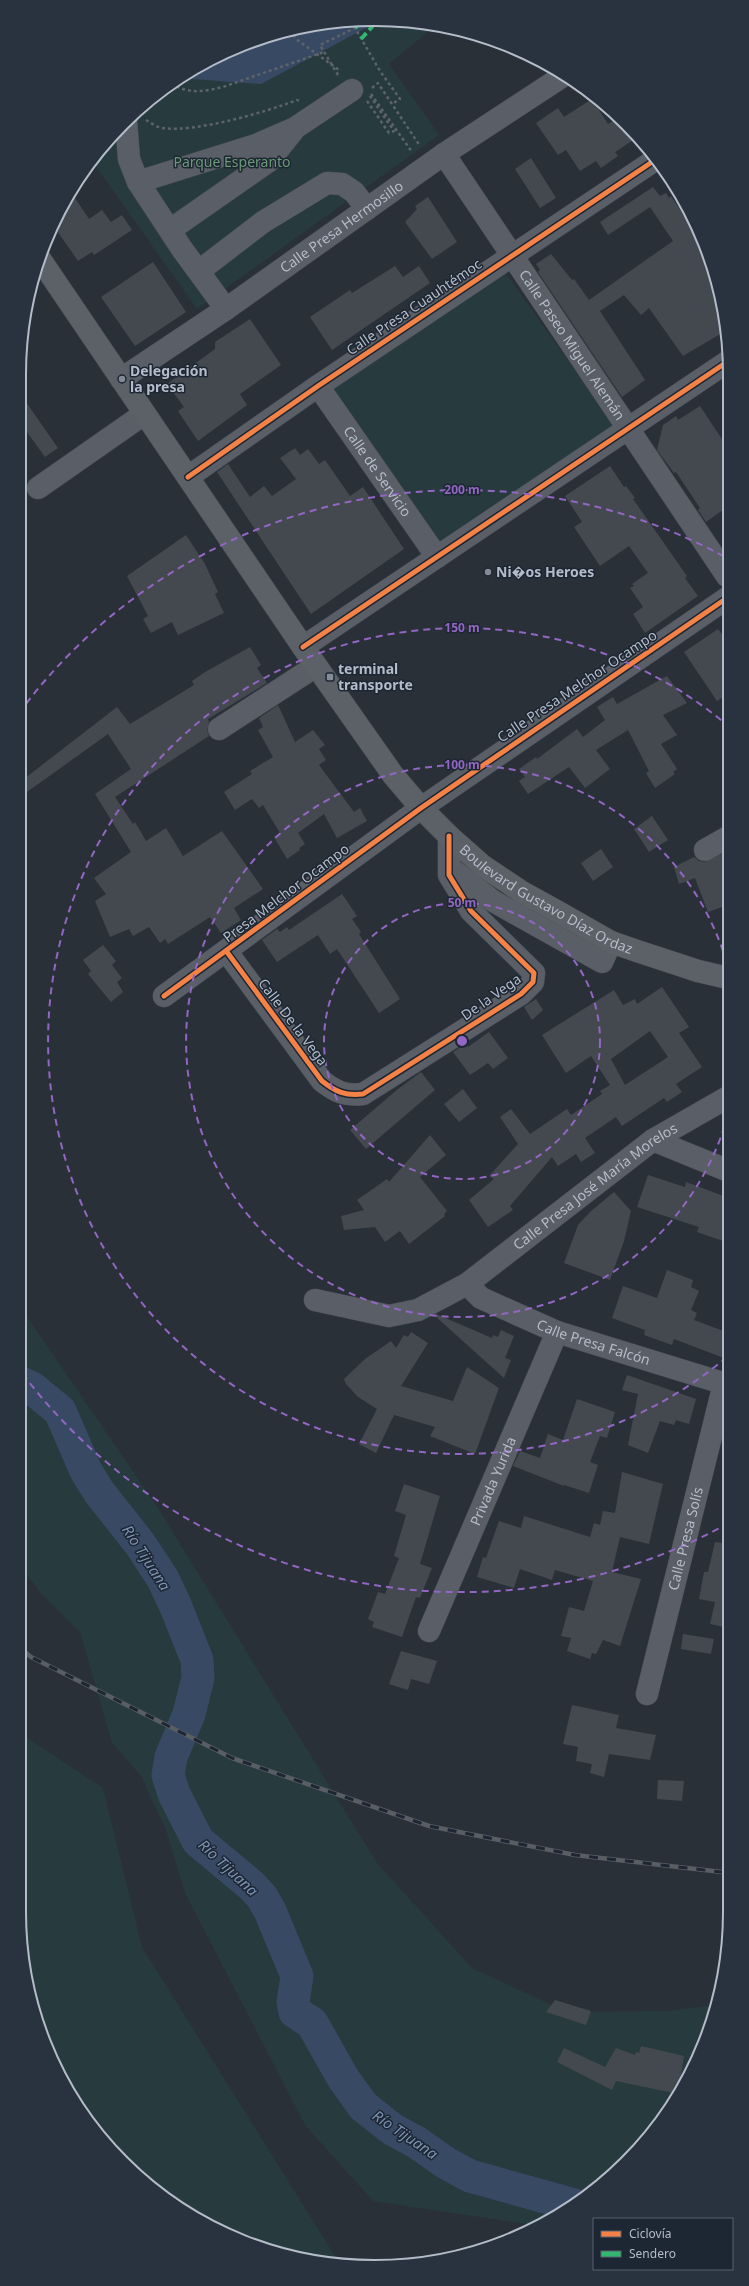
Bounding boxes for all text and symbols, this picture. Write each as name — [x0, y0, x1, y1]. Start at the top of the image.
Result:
park label: Parque Esperanto — [173, 152, 291, 171]
street label: Calle Presa Hermosillo — [276, 176, 407, 277]
street label: Calle Presa Cuauhtémoc — [342, 254, 485, 359]
street label: Calle Paseo Miguel Alemán — [515, 266, 630, 424]
place label: Delegación la presa — [130, 361, 208, 396]
marker: Delegación la presa — [117, 374, 127, 384]
street label: Calle de Servicio — [340, 422, 416, 520]
text: 200 m — [444, 481, 480, 498]
place label: Ni�os Heroes — [496, 562, 594, 581]
marker: Ni�os Heroes — [483, 567, 493, 577]
text: 150 m — [444, 619, 480, 636]
street label: Calle Presa Melchor Ocampo — [493, 625, 660, 746]
place label: terminal transporte — [338, 659, 413, 694]
marker: terminal transporte — [325, 672, 335, 682]
text: 100 m — [444, 756, 480, 773]
street label: Presa Melchor Ocampo — [219, 839, 353, 946]
street label: Boulevard Gustavo Díaz Ordaz — [456, 840, 636, 958]
text: 50 m — [448, 894, 476, 911]
street label: De la Vega — [457, 969, 525, 1024]
street label: Calle De la Vega — [254, 974, 333, 1069]
centre of rings — [455, 1034, 469, 1048]
street label: Calle Presa José María Morelos — [509, 1118, 681, 1254]
street label: Calle Presa Falcón — [534, 1314, 653, 1369]
street label: Privada Yurida — [465, 1434, 520, 1528]
street label: Calle Presa Solís — [663, 1485, 707, 1592]
water label: Río Tijuana — [118, 1521, 176, 1595]
water label: Río Tijuana — [195, 1835, 263, 1900]
water label: Río Tijuana — [369, 2105, 442, 2164]
legend — [593, 2218, 733, 2270]
text: Ciclovía — [629, 2225, 671, 2242]
text: Sendero — [629, 2245, 676, 2262]

